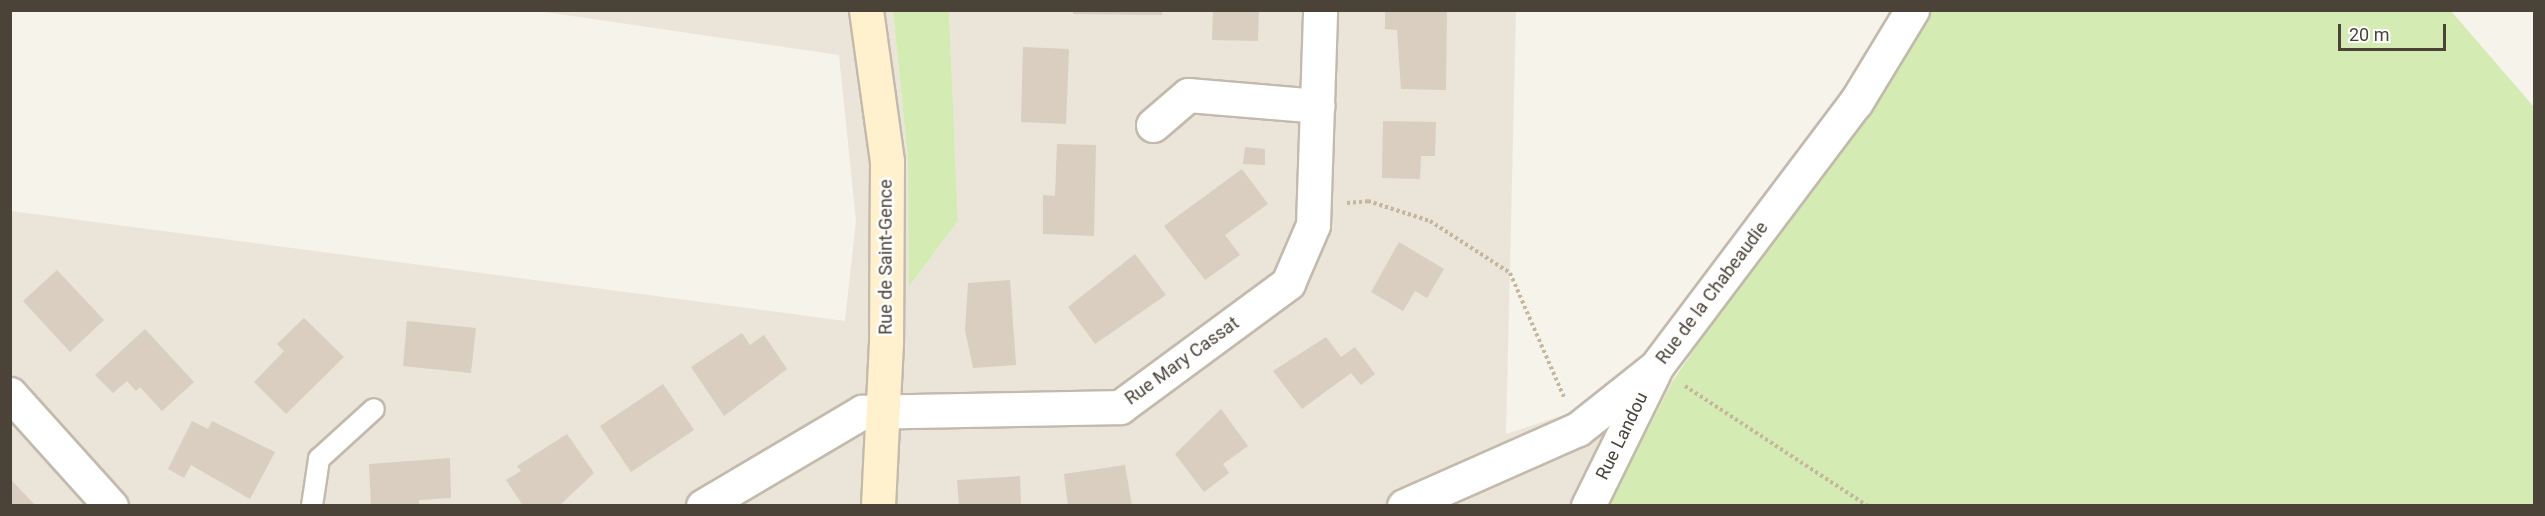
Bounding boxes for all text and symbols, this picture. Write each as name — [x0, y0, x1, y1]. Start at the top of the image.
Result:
scale bar — [2341, 12, 2449, 50]
text: 20 m — [2349, 24, 2389, 45]
street label: Rue de Saint-Gence — [875, 179, 897, 335]
street label: Rue de la Chabeaudie — [1651, 218, 1773, 368]
street label: Rue Mary Cassat — [1121, 312, 1243, 410]
street label: Rue Landou — [1592, 389, 1652, 483]

